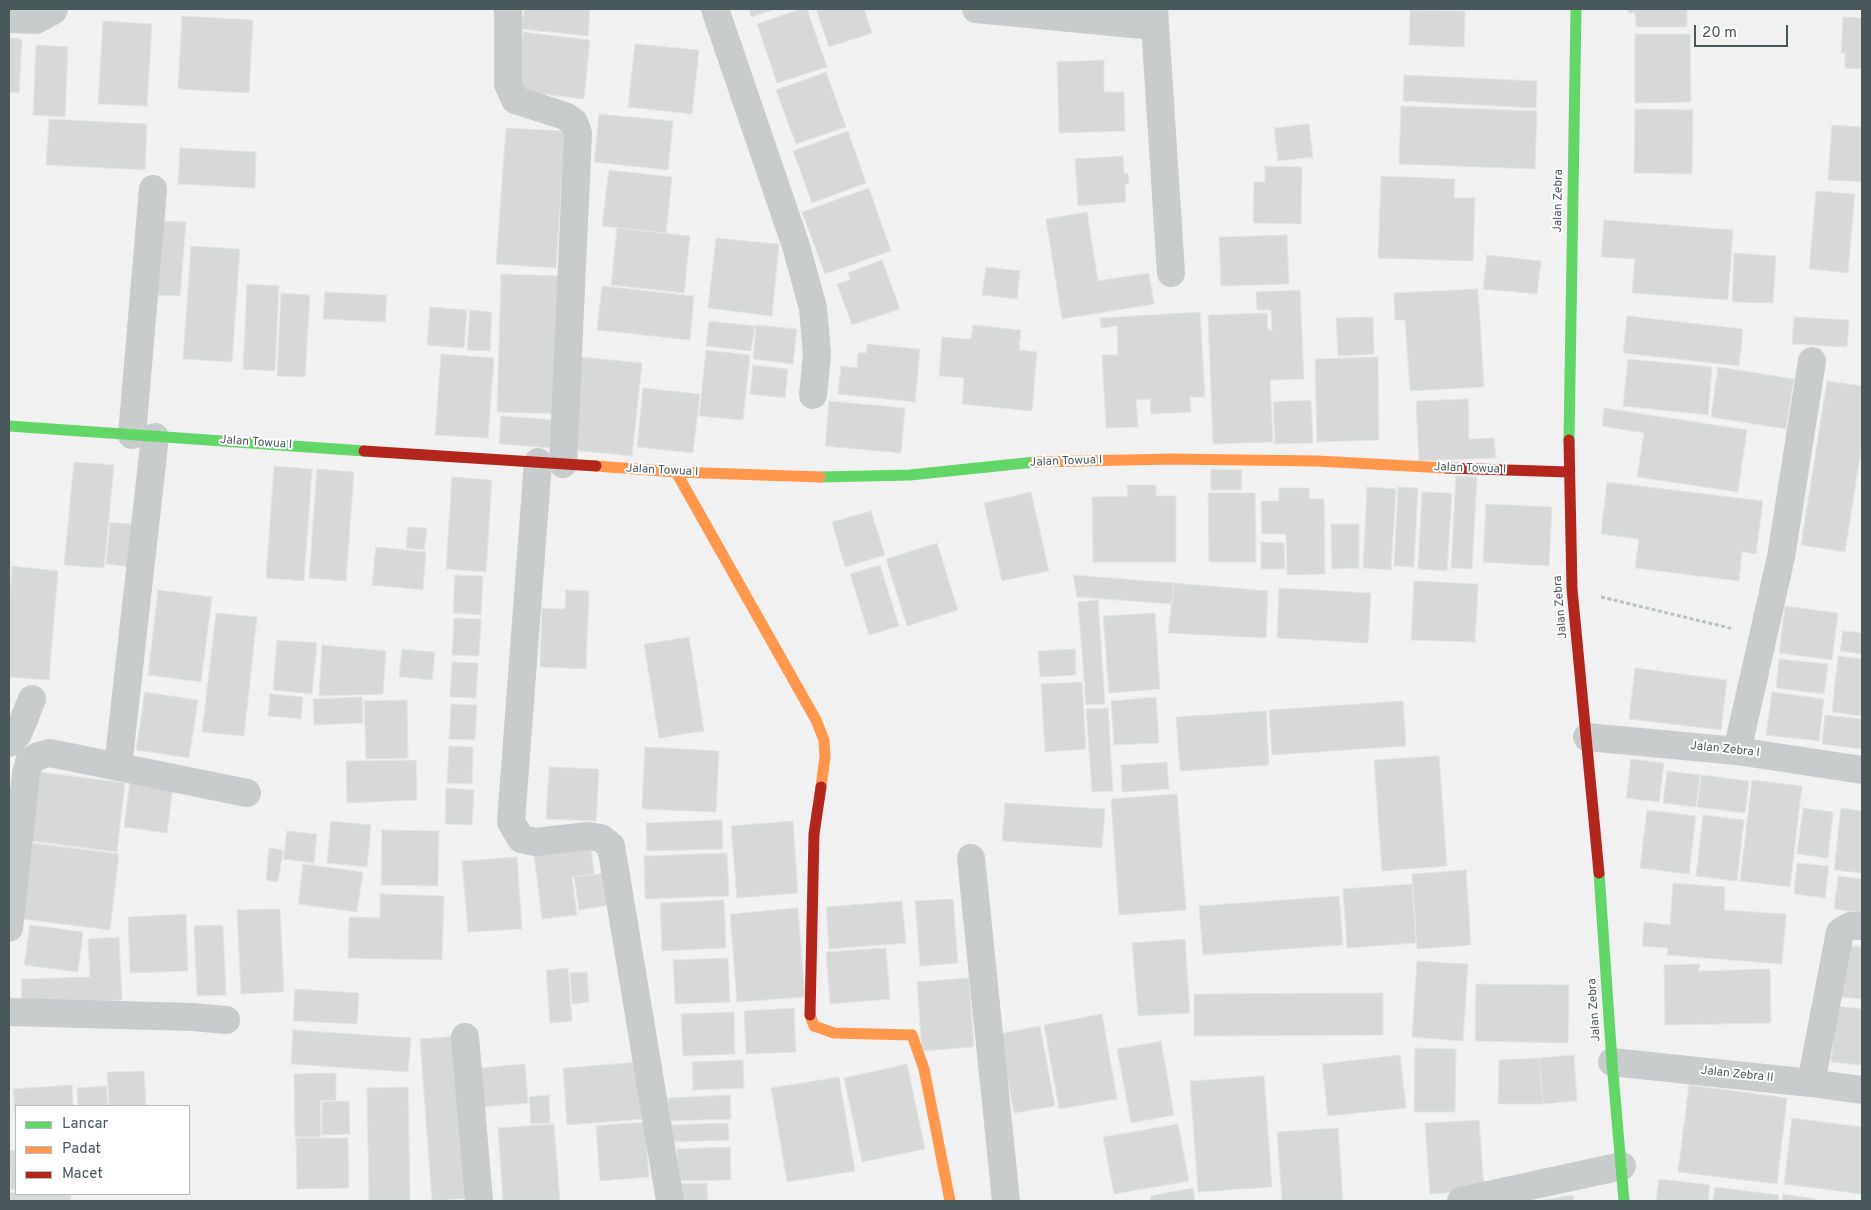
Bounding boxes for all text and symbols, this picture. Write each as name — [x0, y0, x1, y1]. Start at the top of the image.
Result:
scale bar — [1696, 15, 1790, 47]
text: 20 m — [1702, 24, 1737, 43]
street label: Jalan Zebra — [1551, 169, 1567, 233]
street label: Jalan Towua I — [219, 433, 293, 453]
street label: Jalan Towua I — [1030, 454, 1102, 470]
street label: Jalan Towua I — [1434, 461, 1506, 477]
street label: Jalan Towua I — [625, 462, 699, 480]
street label: Jalan Zebra — [1551, 575, 1571, 639]
street label: Jalan Zebra I — [1690, 739, 1760, 761]
street label: Jalan Zebra — [1586, 978, 1604, 1042]
street label: Jalan Zebra II — [1700, 1064, 1774, 1086]
legend — [15, 1105, 190, 1195]
text: Lancar — [62, 1115, 108, 1134]
text: Padat — [62, 1140, 101, 1159]
text: Macet — [62, 1165, 103, 1184]

